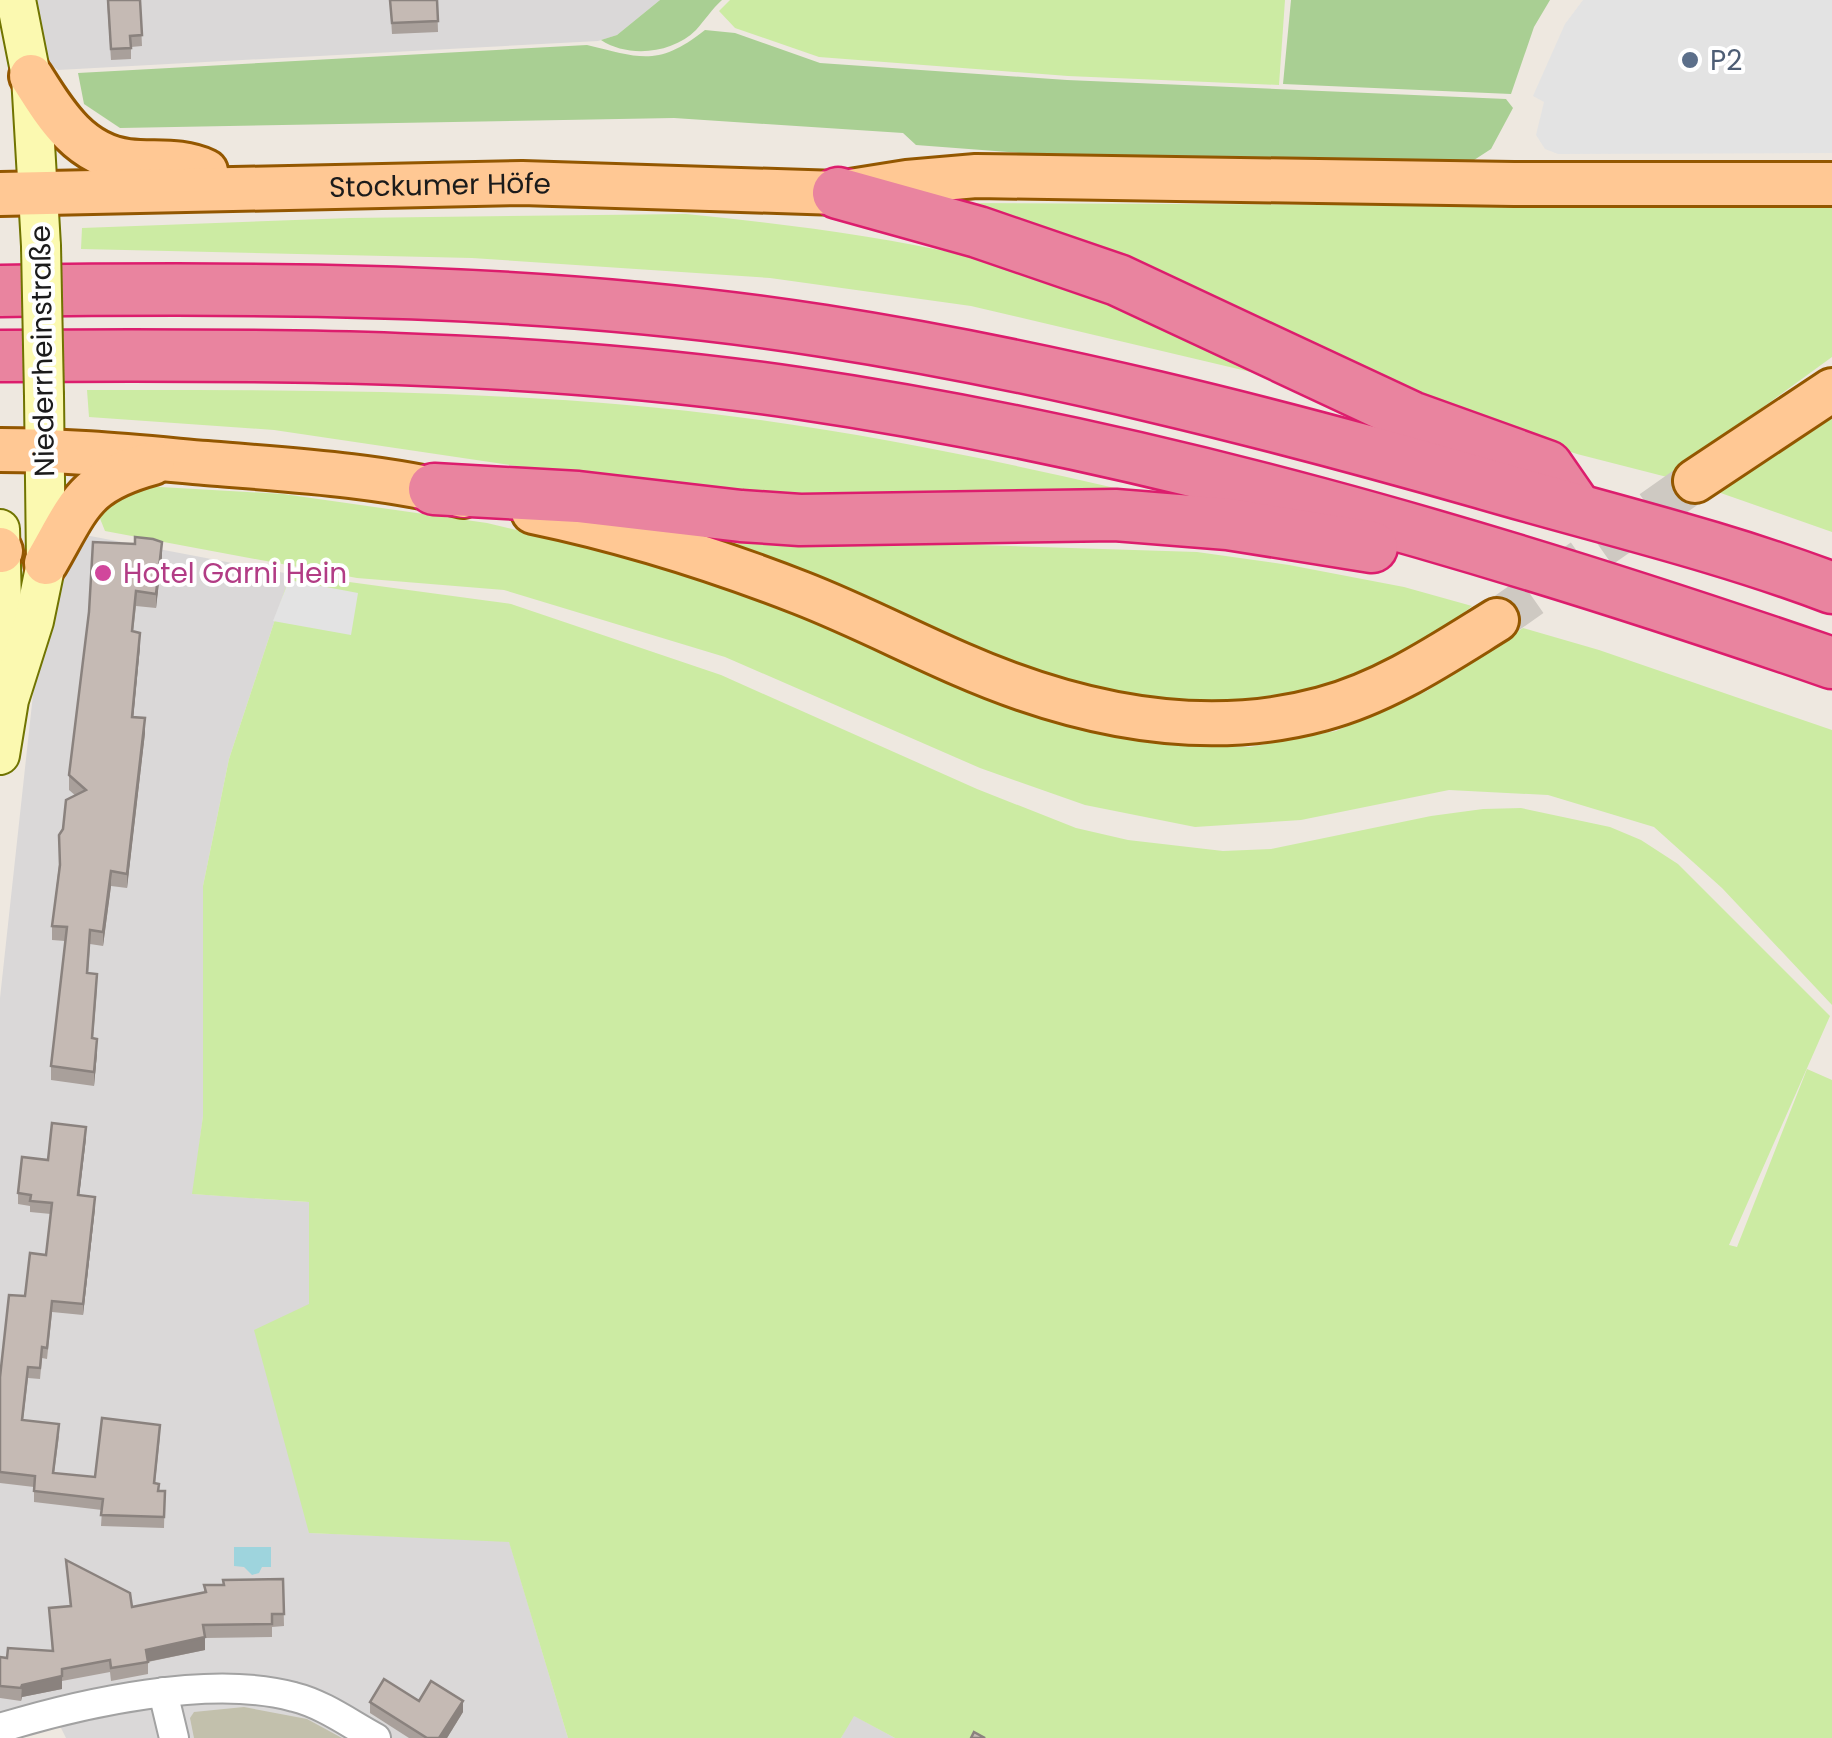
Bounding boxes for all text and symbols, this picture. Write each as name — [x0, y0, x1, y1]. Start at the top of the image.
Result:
place label: P2 — [1710, 41, 1742, 80]
marker: P2 — [1679, 49, 1701, 71]
street label: Stockumer Höfe — [329, 164, 551, 207]
street label: Niederrheinstraße — [21, 225, 64, 477]
place label: Hotel Garni Hein — [123, 554, 347, 593]
marker: Hotel Garni Hein — [92, 562, 114, 584]

